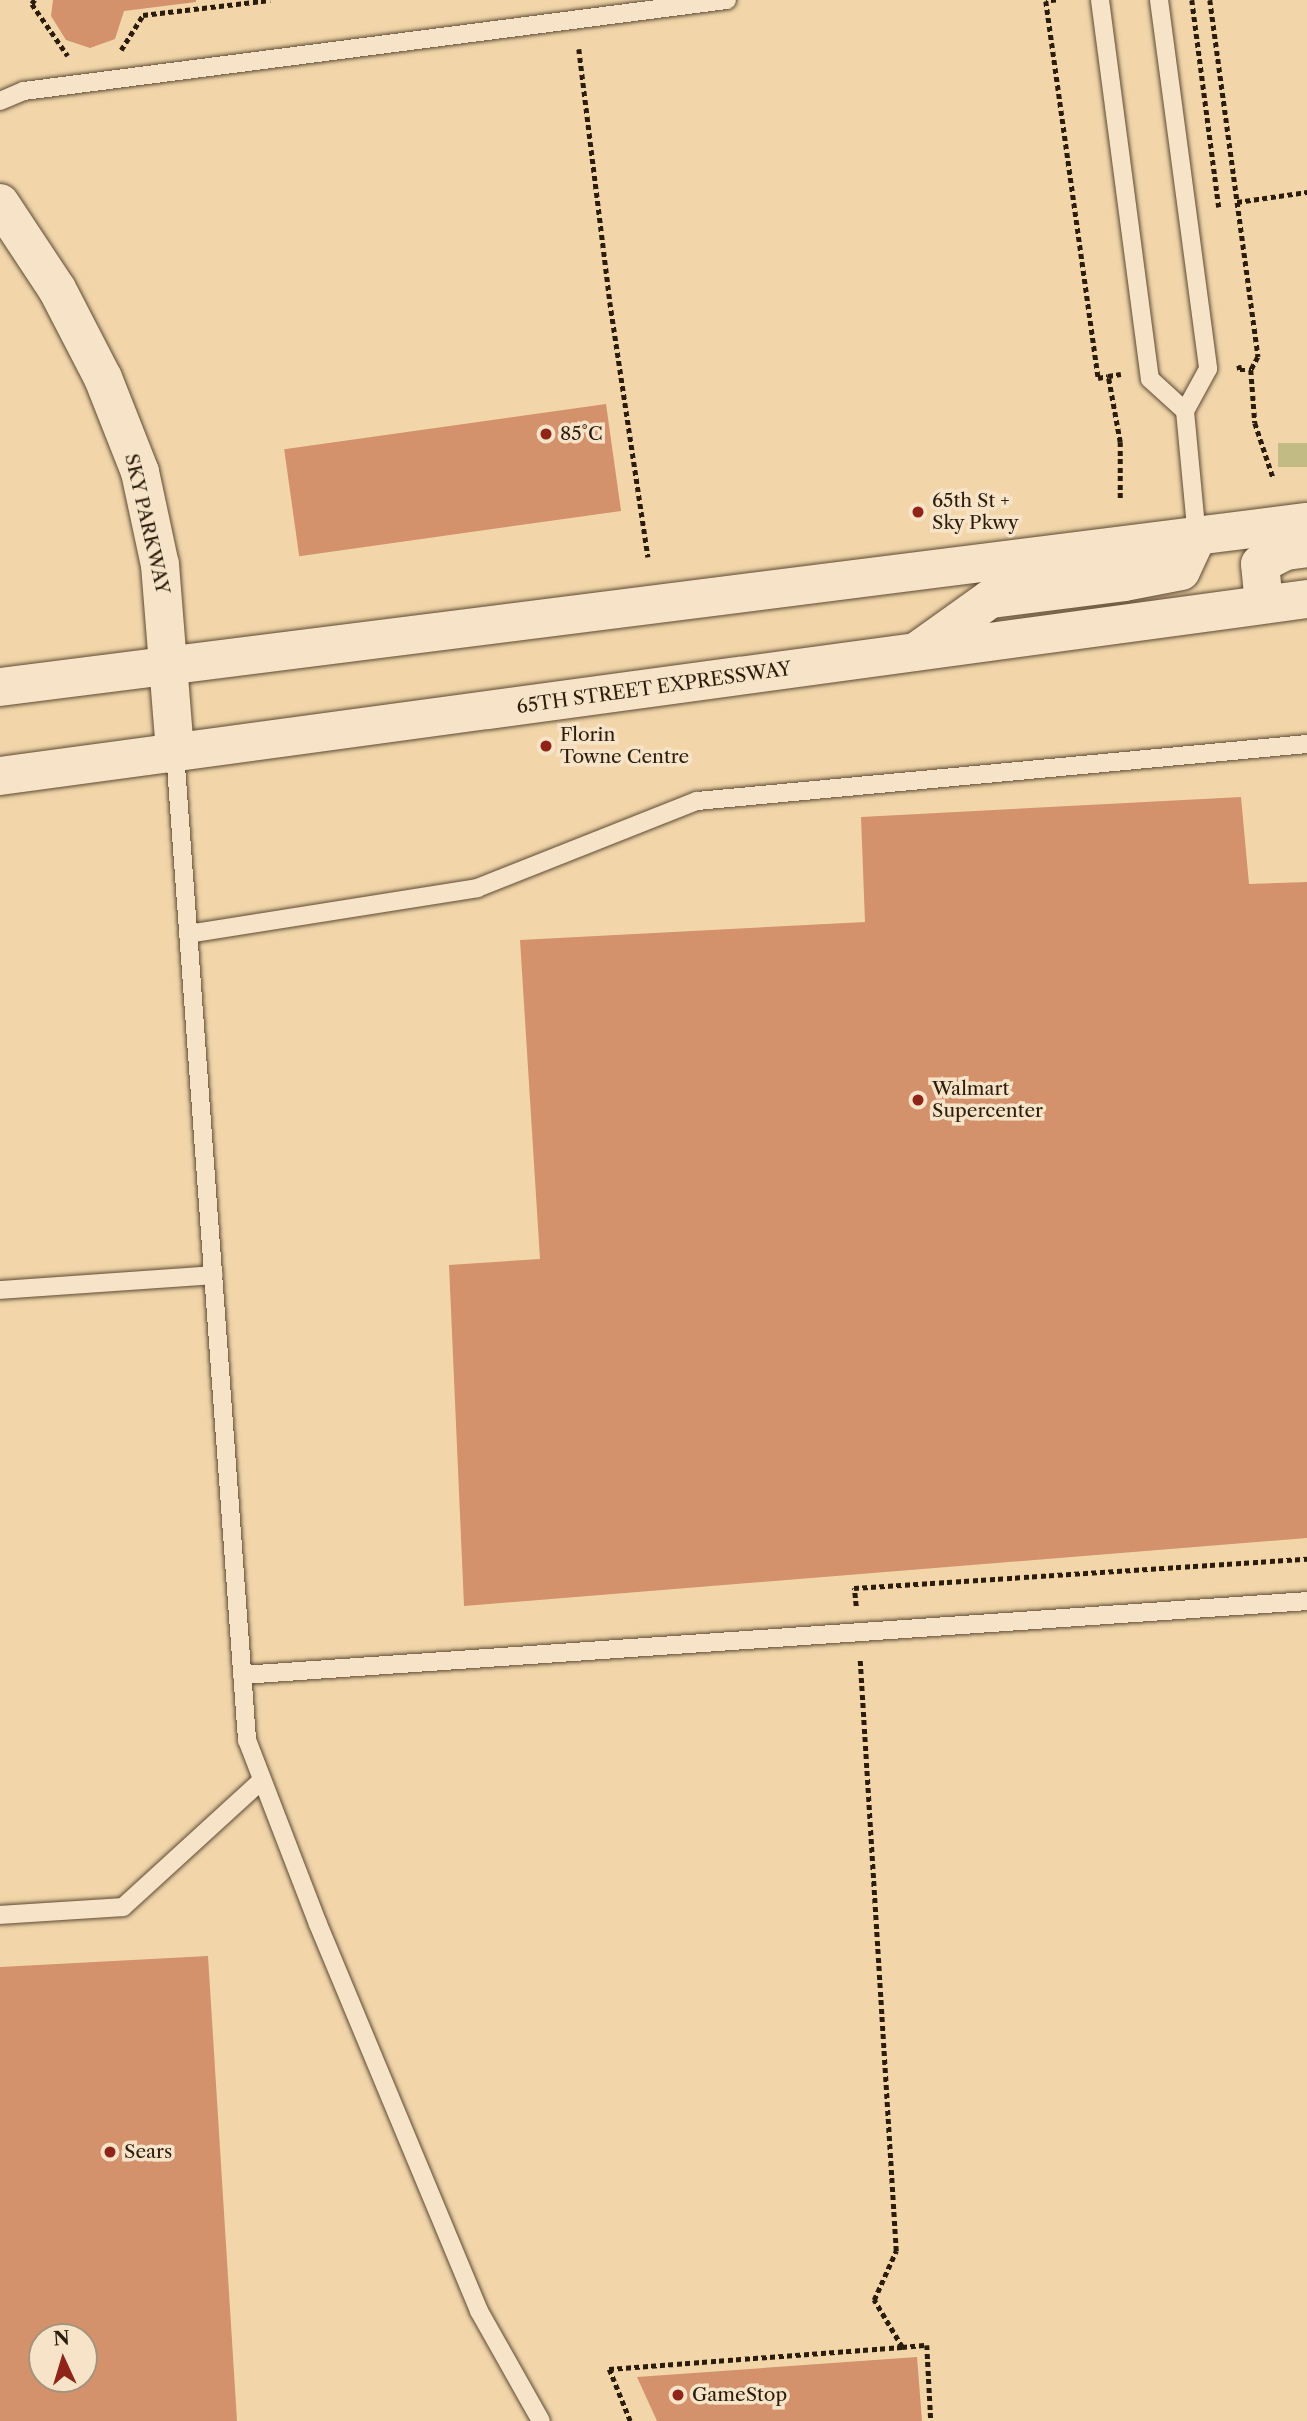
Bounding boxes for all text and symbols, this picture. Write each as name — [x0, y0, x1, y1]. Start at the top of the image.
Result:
place label: 85°C — [560, 423, 603, 445]
marker: 85°C — [538, 426, 554, 442]
street label: SKY PARKWAY — [120, 451, 174, 597]
place label: 65th St + Sky Pkwy — [932, 490, 1019, 534]
marker: 65th St + Sky Pkwy — [910, 504, 926, 520]
street label: 65TH STREET EXPRESSWAY — [515, 657, 793, 719]
place label: Florin Towne Centre — [560, 724, 689, 768]
marker: Florin Towne Centre — [538, 738, 554, 754]
place label: Walmart Supercenter — [932, 1078, 1043, 1122]
marker: Walmart Supercenter — [910, 1092, 926, 1108]
place label: Sears — [124, 2141, 172, 2163]
marker: Sears — [102, 2144, 118, 2160]
north arrow — [28, 2323, 98, 2393]
text: N — [53, 2327, 71, 2351]
place label: GameStop — [692, 2384, 787, 2406]
marker: GameStop — [670, 2387, 686, 2403]

